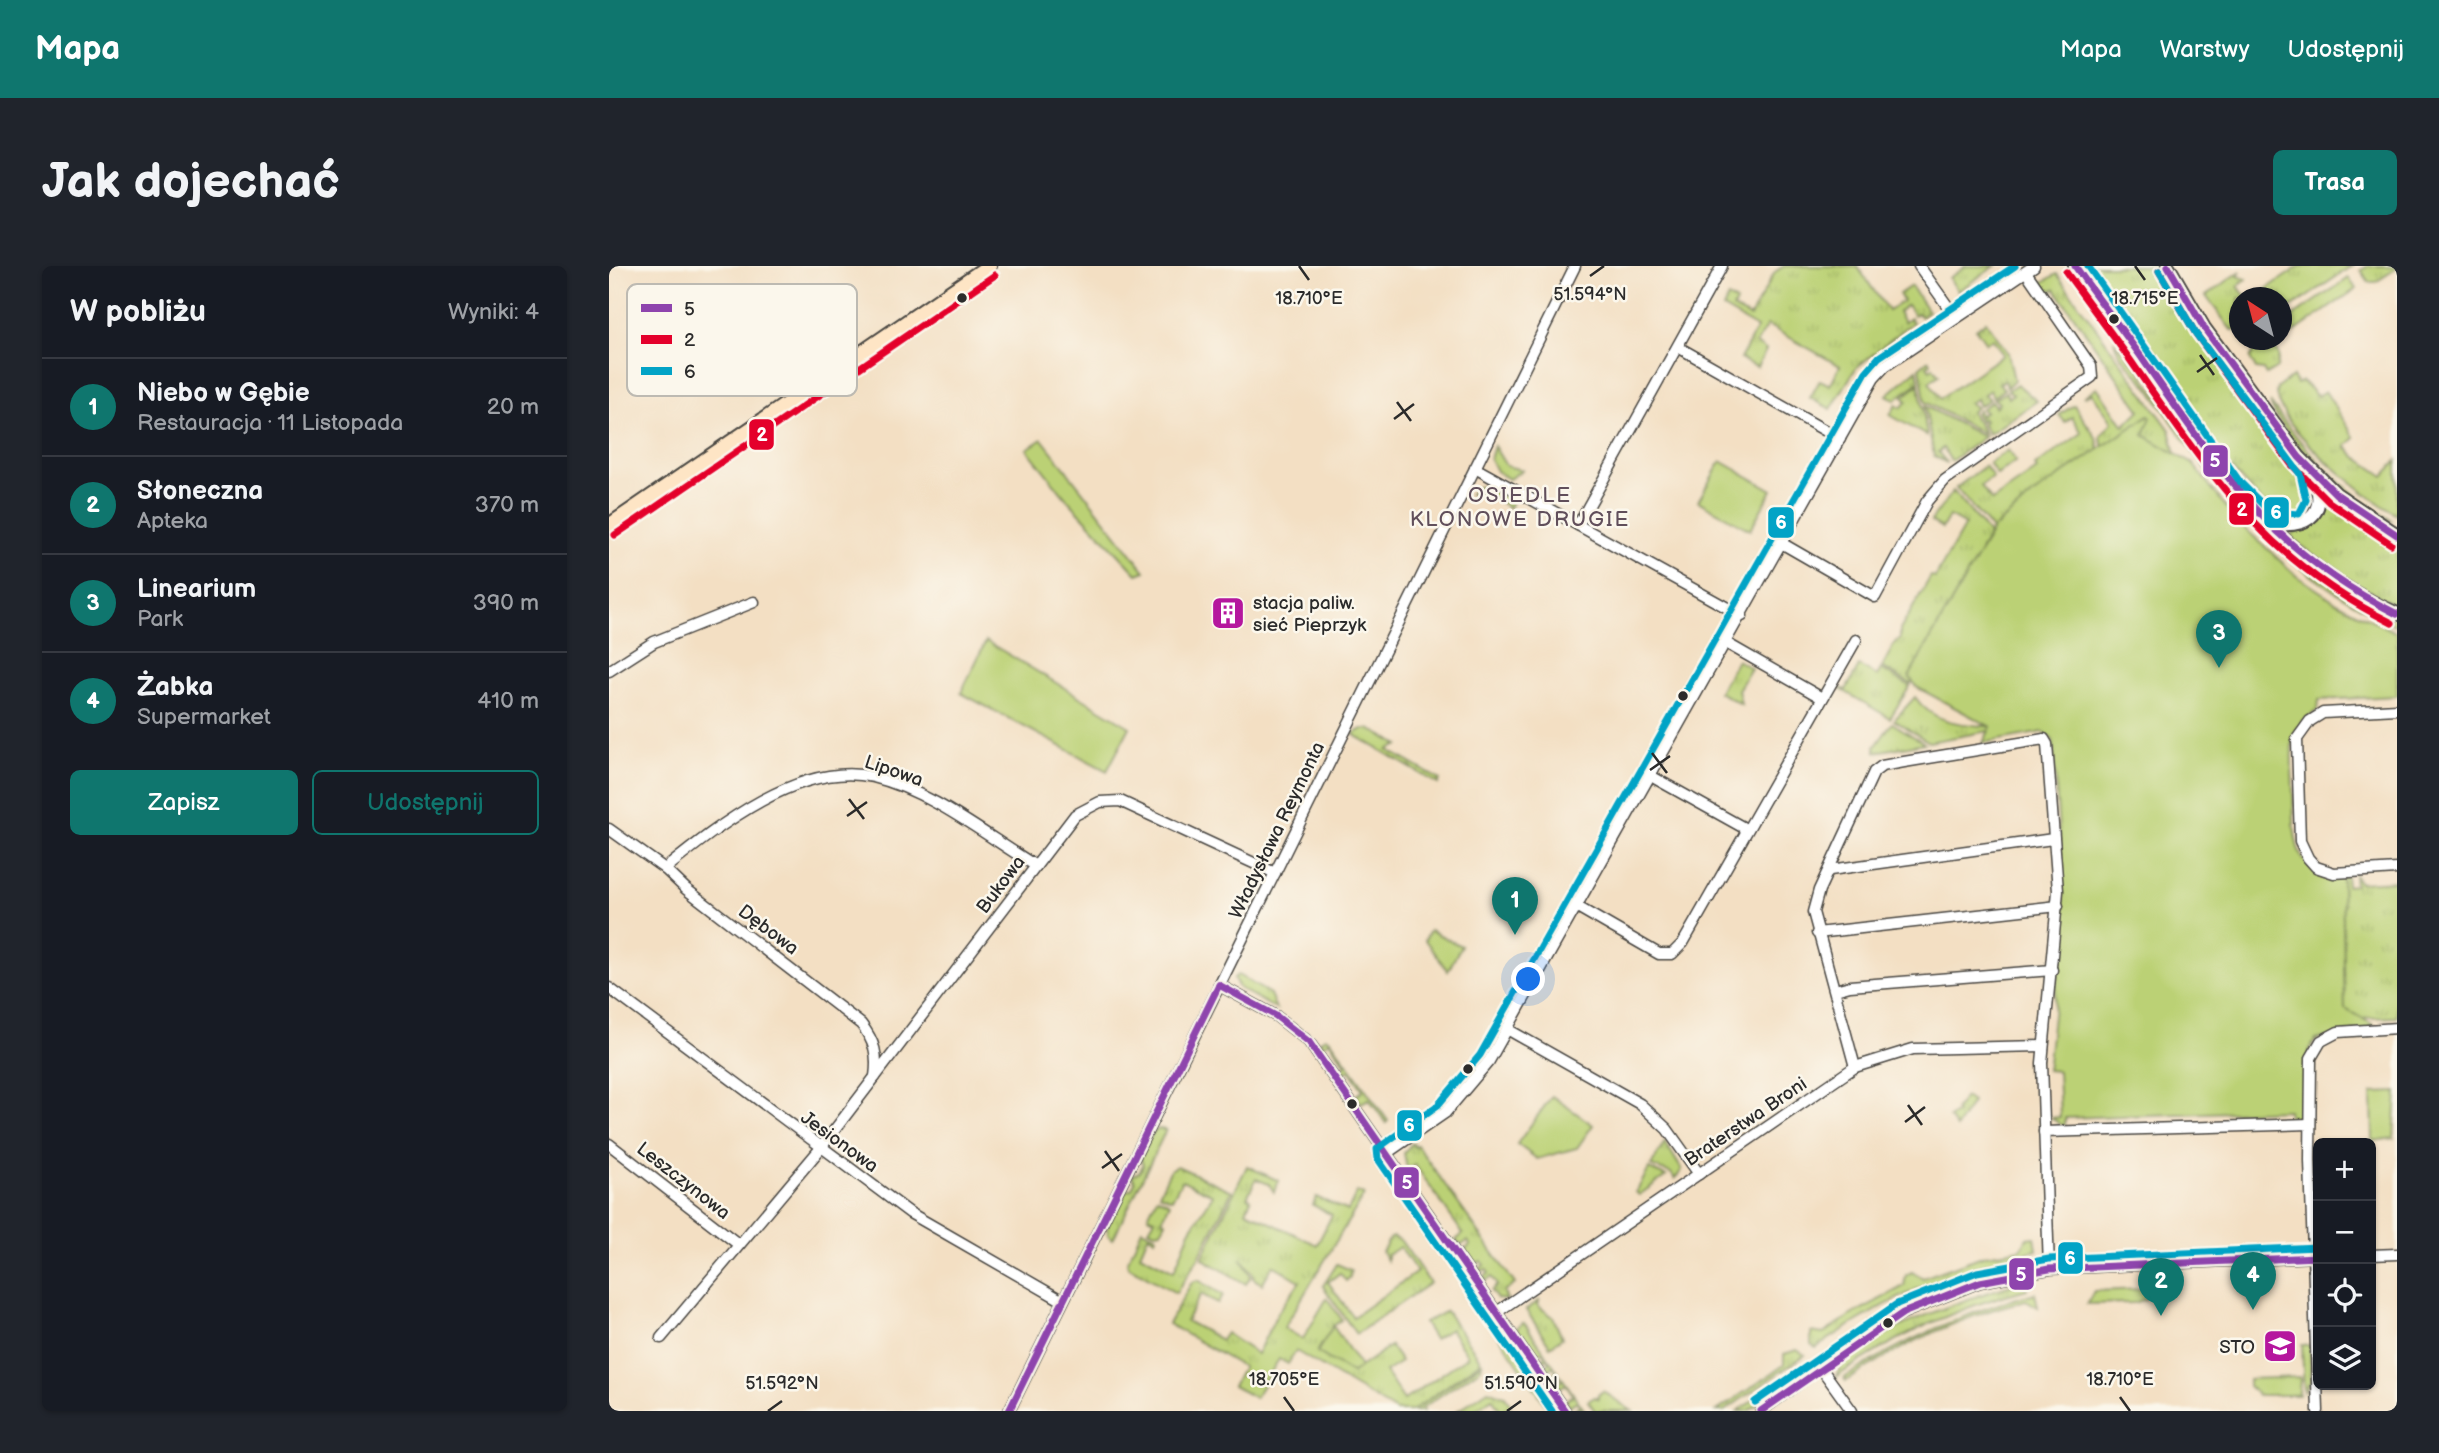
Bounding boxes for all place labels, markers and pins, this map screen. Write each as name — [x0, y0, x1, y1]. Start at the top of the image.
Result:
unlabelled marker — [955, 291, 969, 305]
unlabelled marker — [2107, 312, 2121, 326]
place label: stacja paliw. sieć Pieprzyk — [1253, 592, 1367, 637]
building icon: stacja paliw. sieć Pieprzyk — [1209, 594, 1247, 632]
pin: 3 — [2196, 610, 2242, 668]
unlabelled marker — [1676, 689, 1690, 703]
pin: 1 — [1492, 877, 1538, 935]
unlabelled marker — [1461, 1062, 1475, 1076]
unlabelled marker — [1345, 1097, 1359, 1111]
pin: 4 — [2230, 1252, 2276, 1310]
pin: 2 — [2138, 1258, 2184, 1316]
unlabelled marker — [1881, 1316, 1895, 1330]
school or university icon: STO — [2261, 1327, 2299, 1365]
place label: STO — [2219, 1336, 2255, 1359]

